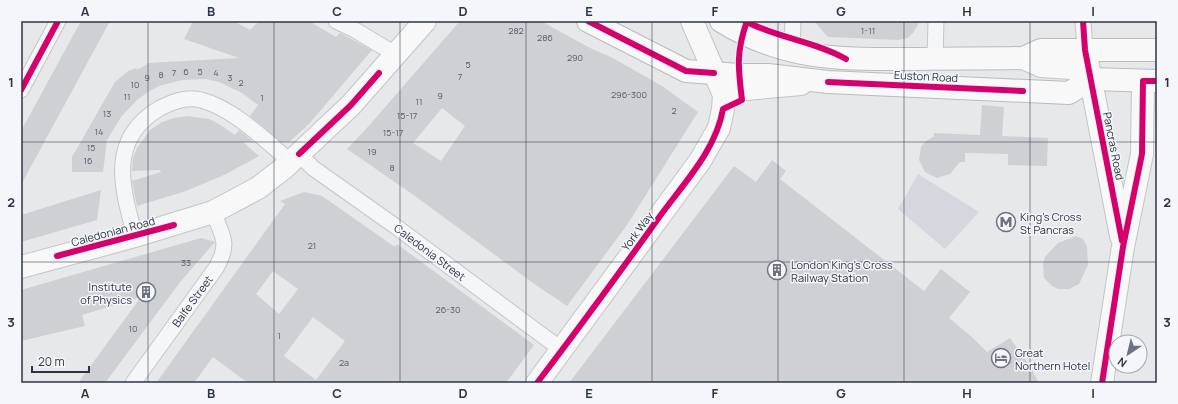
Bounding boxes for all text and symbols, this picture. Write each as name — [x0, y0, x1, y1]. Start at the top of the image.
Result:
text: A — [81, 2, 90, 20]
text: B — [207, 2, 215, 20]
text: C — [332, 2, 342, 20]
text: D — [458, 2, 468, 20]
text: E — [585, 2, 593, 20]
text: F — [712, 2, 719, 20]
text: G — [836, 2, 846, 20]
text: H — [962, 2, 972, 20]
text: I — [1091, 2, 1095, 20]
house number: 282 — [508, 24, 524, 37]
house number: 1-11 — [861, 24, 875, 37]
house number: 286 — [537, 31, 553, 44]
house number: 290 — [567, 51, 583, 64]
house number: 5 — [465, 58, 471, 71]
house number: 6 — [183, 65, 189, 78]
house number: 5 — [197, 65, 203, 78]
house number: 7 — [172, 66, 177, 79]
house number: 4 — [213, 66, 219, 79]
street label: Euston Road — [894, 67, 958, 85]
house number: 8 — [158, 68, 164, 81]
house number: 7 — [458, 70, 463, 83]
house number: 9 — [144, 71, 150, 84]
house number: 3 — [228, 71, 233, 84]
text: 1 — [8, 73, 14, 91]
text: 1 — [1164, 73, 1170, 91]
house number: 2 — [238, 76, 244, 89]
house number: 10 — [131, 78, 140, 91]
house number: 296-300 — [611, 88, 647, 101]
house number: 9 — [437, 89, 443, 102]
house number: 11 — [123, 90, 131, 103]
house number: 1 — [260, 91, 264, 104]
house number: 11 — [415, 95, 423, 108]
house number: 2 — [671, 104, 677, 117]
house number: 13 — [103, 107, 111, 120]
house number: 15-17 — [397, 109, 418, 122]
street label: Pancras Road — [1100, 111, 1128, 181]
house number: 14 — [95, 125, 103, 138]
house number: 15-17 — [383, 126, 404, 139]
house number: 15 — [87, 141, 95, 154]
house number: 19 — [367, 145, 377, 158]
house number: 16 — [83, 154, 93, 167]
house number: 8 — [389, 161, 395, 174]
text: 2 — [7, 193, 15, 211]
text: 2 — [1163, 193, 1171, 211]
street label: York Way — [618, 208, 656, 254]
place label: King's Cross St Pancras — [1020, 209, 1082, 237]
metro station icon: King's Cross St Pancras — [995, 211, 1017, 233]
street label: Caledonian Road — [70, 213, 156, 249]
street label: Caledonia Street — [391, 220, 469, 284]
house number: 21 — [308, 239, 316, 252]
house number: 33 — [181, 256, 191, 269]
place label: London King's Cross Railway Station — [791, 257, 893, 285]
building icon: London King's Cross Railway Station — [766, 259, 788, 281]
street label: Balfe Street — [168, 272, 216, 330]
place label: Institute of Physics — [80, 279, 133, 307]
building icon: Institute of Physics — [135, 281, 157, 303]
house number: 26-30 — [436, 303, 460, 316]
text: 3 — [7, 313, 15, 331]
text: 3 — [1163, 313, 1171, 331]
house number: 10 — [129, 322, 138, 335]
house number: 1 — [277, 329, 281, 342]
north arrow — [1108, 334, 1148, 374]
place label: Great Northern Hotel — [1015, 345, 1090, 373]
hotel icon: Great Northern Hotel — [990, 347, 1012, 369]
scale bar — [32, 348, 89, 374]
text: 20 m — [38, 353, 65, 370]
text: N — [1114, 354, 1130, 371]
house number: 2a — [339, 356, 349, 369]
text: A — [81, 384, 90, 402]
text: B — [207, 384, 215, 402]
text: C — [332, 384, 342, 402]
text: D — [458, 384, 468, 402]
text: E — [585, 384, 593, 402]
text: F — [712, 384, 719, 402]
text: G — [836, 384, 846, 402]
text: H — [962, 384, 972, 402]
text: I — [1091, 384, 1095, 402]

